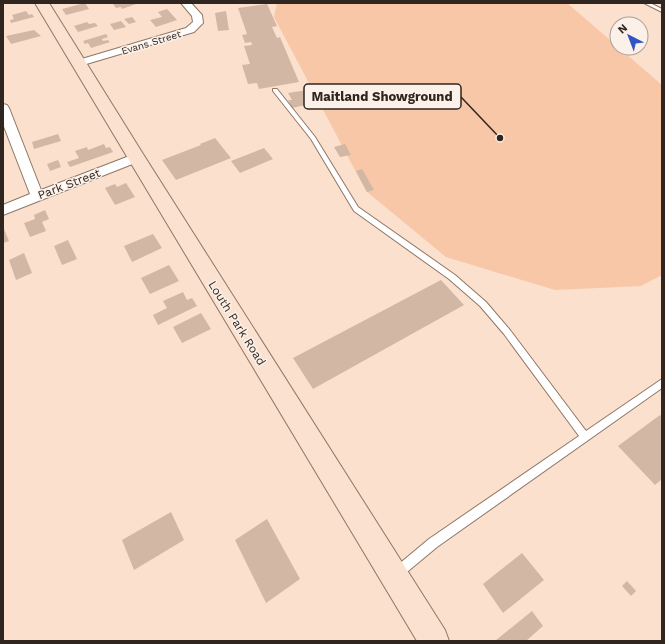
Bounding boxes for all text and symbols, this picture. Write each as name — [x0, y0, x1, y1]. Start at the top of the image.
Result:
north arrow — [609, 16, 649, 56]
text: N — [615, 21, 630, 36]
street label: Evans Street — [120, 28, 183, 57]
callout: Maitland Showground — [304, 84, 461, 109]
text: Maitland Showground — [311, 89, 453, 104]
street label: Park Street — [36, 166, 102, 202]
street label: Louth Park Road — [205, 278, 269, 368]

